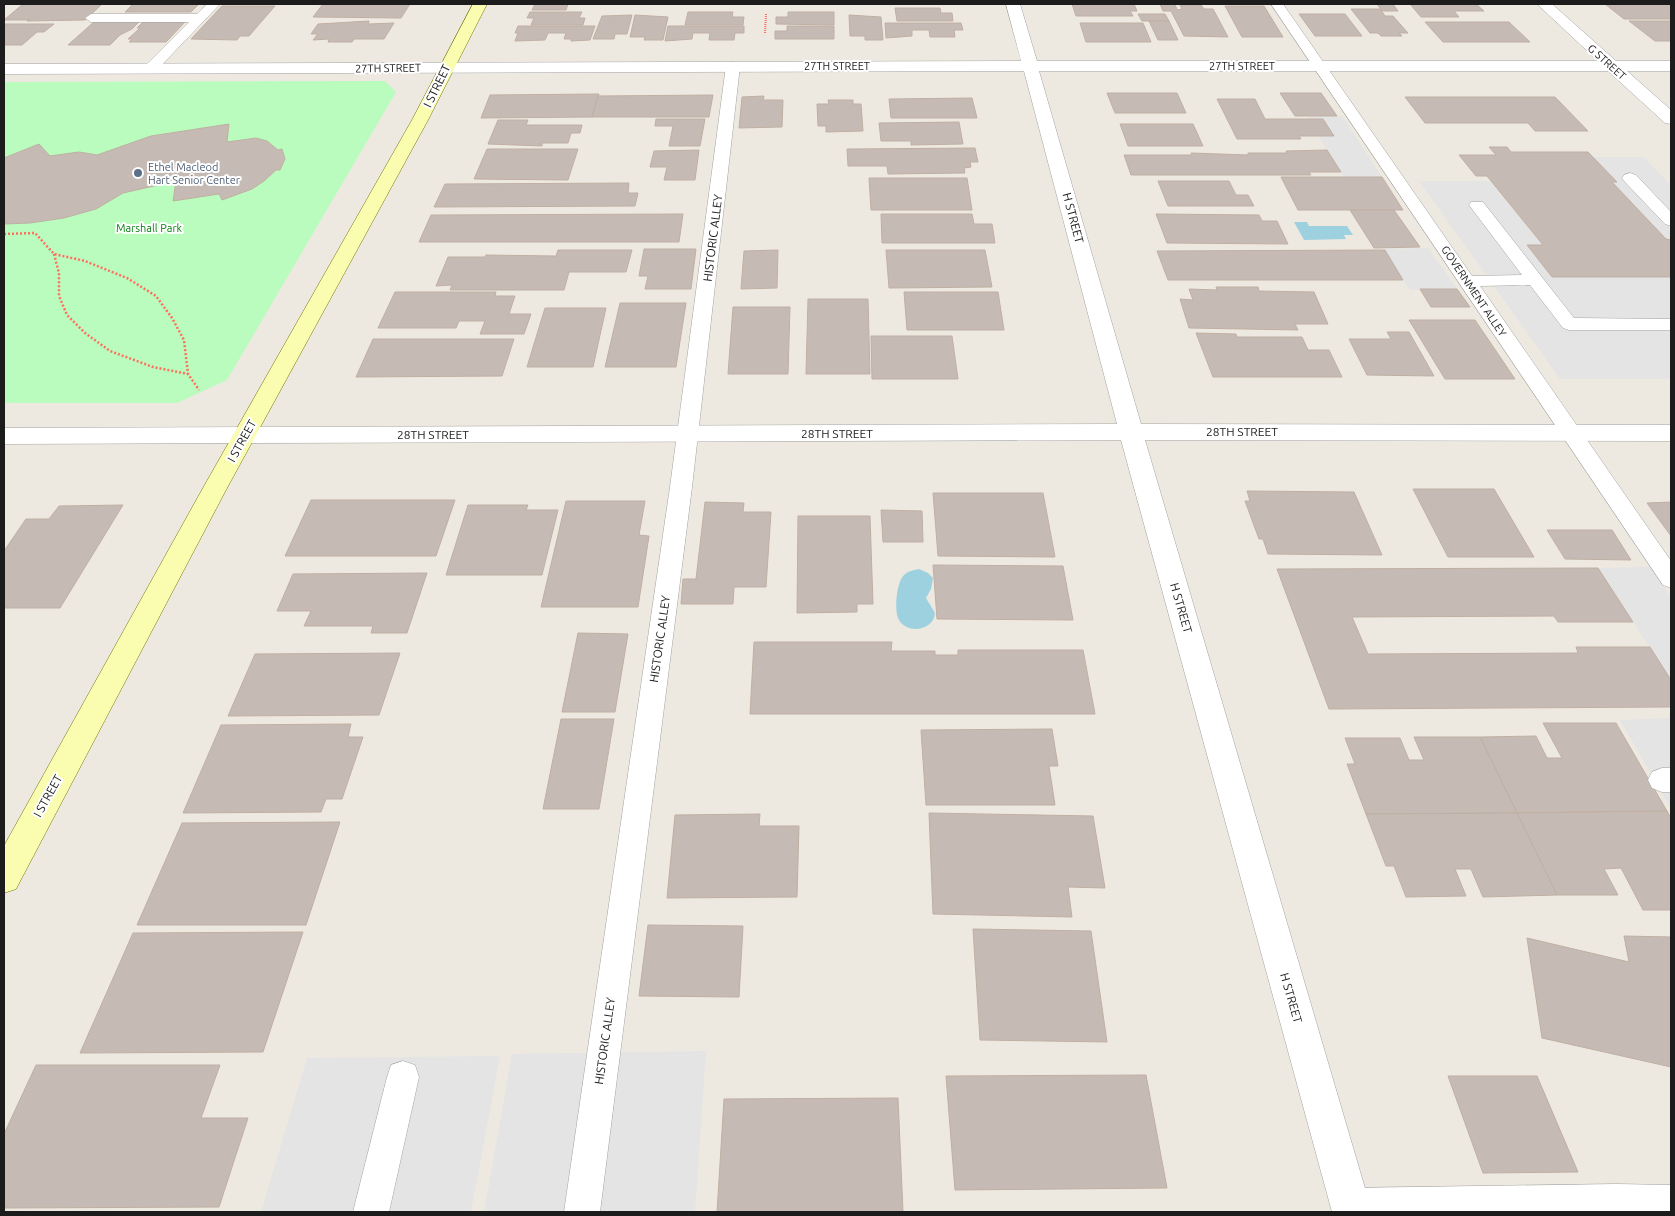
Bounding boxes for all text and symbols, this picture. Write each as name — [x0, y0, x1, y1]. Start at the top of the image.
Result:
street label: G STREET — [1586, 42, 1628, 82]
street label: 27TH STREET — [804, 60, 870, 72]
street label: 27TH STREET — [1209, 60, 1275, 72]
street label: 27TH STREET — [355, 61, 421, 75]
street label: I STREET — [421, 62, 453, 109]
place label: Ethel Macleod Hart Senior Center — [148, 161, 241, 186]
marker: Ethel Macleod Hart Senior Center — [132, 167, 144, 179]
street label: H STREET — [1061, 191, 1087, 245]
street label: HISTORIC ALLEY — [701, 193, 724, 282]
park label: Marshall Park — [116, 222, 183, 234]
street label: GOVERNMENT ALLEY — [1439, 243, 1509, 339]
street label: I STREET — [225, 417, 259, 464]
street label: 28TH STREET — [1206, 425, 1278, 438]
street label: 28TH STREET — [801, 427, 873, 440]
street label: 28TH STREET — [397, 428, 469, 441]
street label: H STREET — [1168, 581, 1195, 635]
street label: HISTORIC ALLEY — [647, 594, 672, 683]
street label: I STREET — [31, 772, 65, 819]
street label: H STREET — [1278, 971, 1305, 1025]
street label: HISTORIC ALLEY — [592, 996, 617, 1085]

